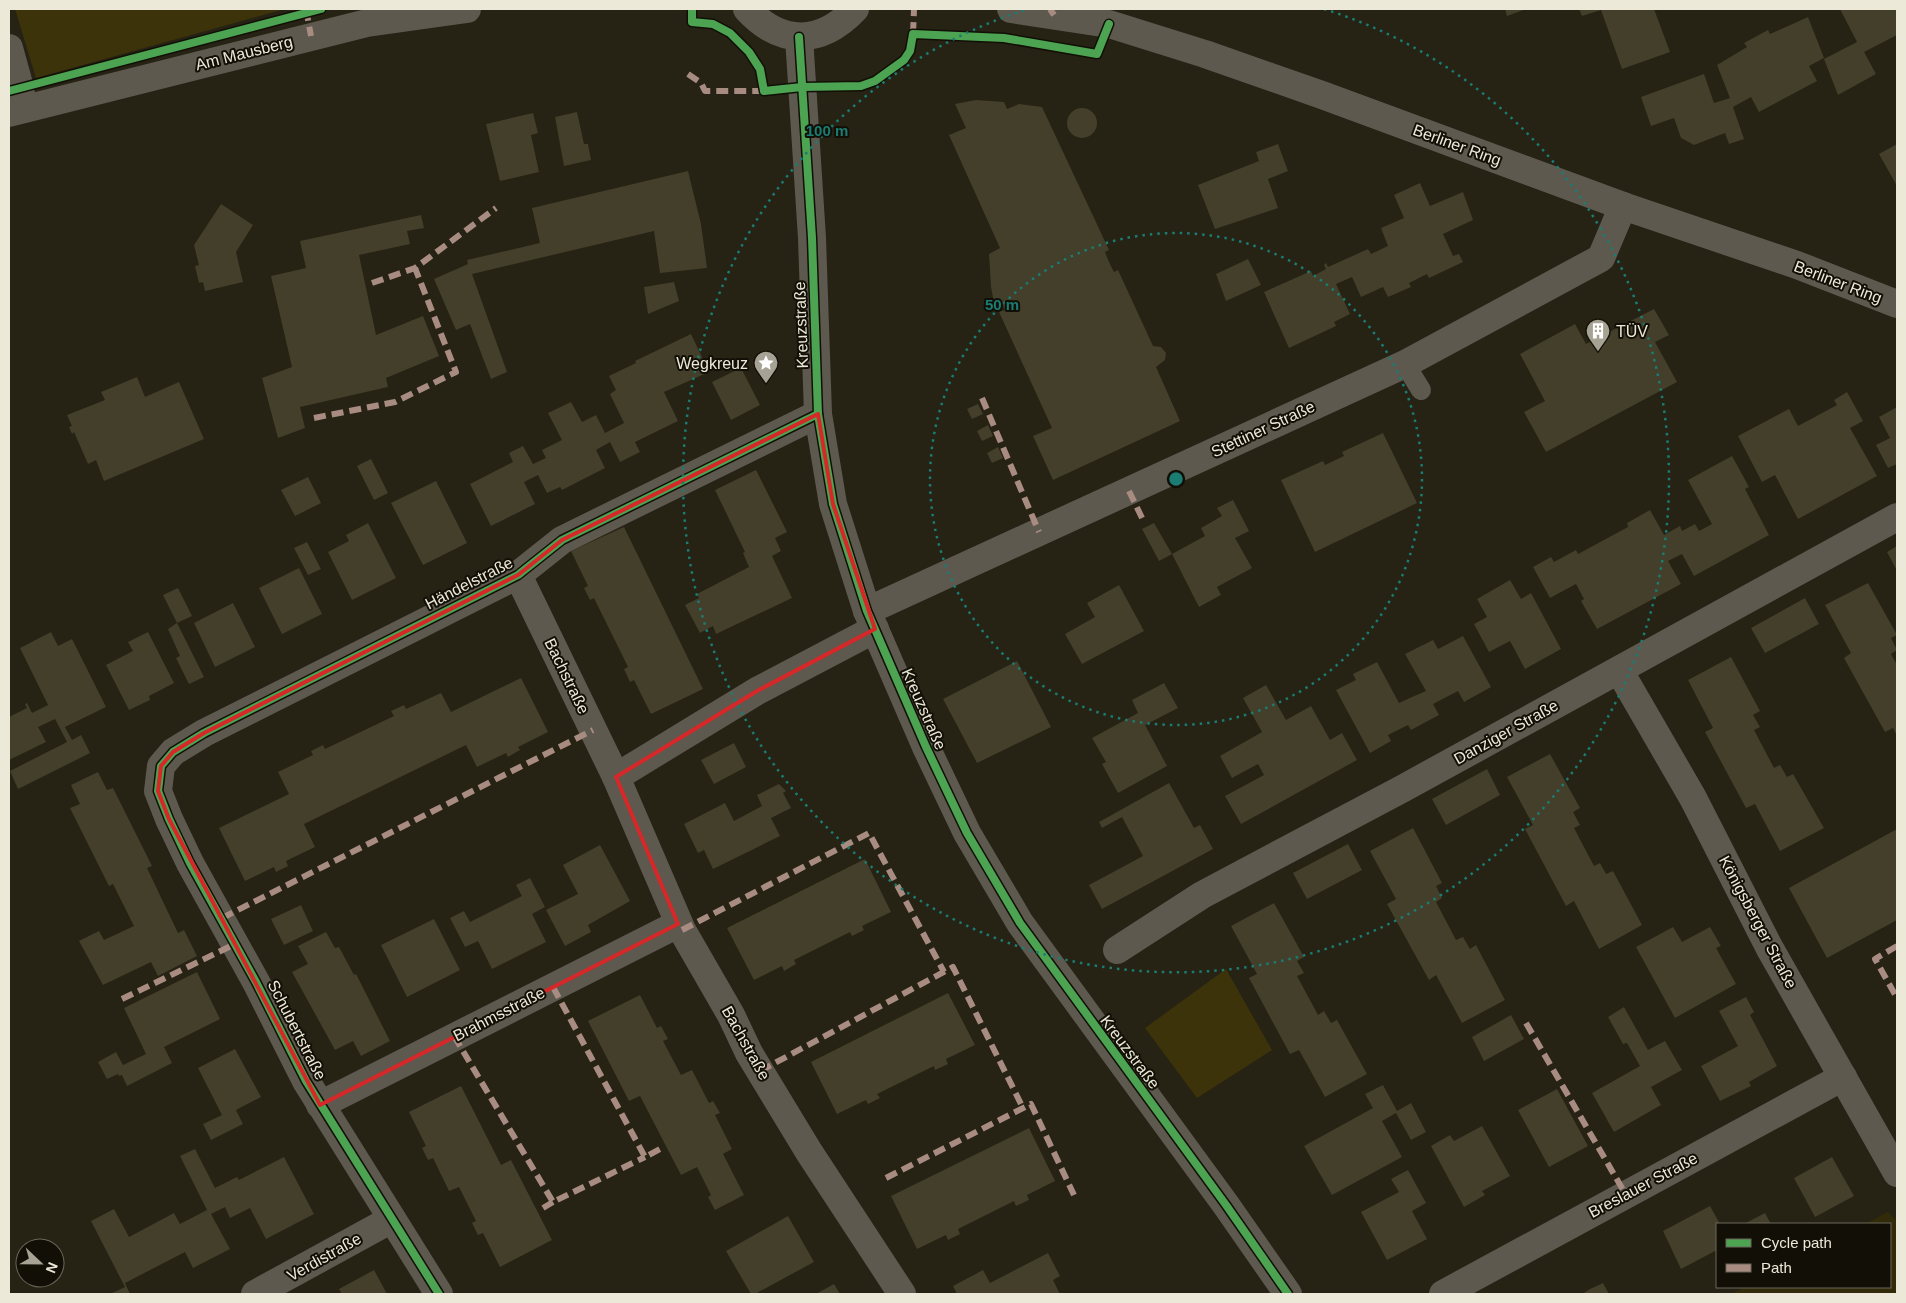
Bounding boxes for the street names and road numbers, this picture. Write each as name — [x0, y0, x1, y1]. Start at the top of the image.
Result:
street label: Am Mausberg — [194, 33, 294, 73]
street label: Berliner Ring — [1411, 121, 1503, 169]
street label: Berliner Ring — [1792, 257, 1884, 307]
street label: Kreuzstraße — [791, 281, 811, 369]
street label: Stettiner Straße — [1209, 398, 1317, 460]
street label: Händelstraße — [422, 554, 516, 612]
street label: Bachstraße — [541, 636, 593, 717]
street label: Kreuzstraße — [899, 666, 950, 752]
street label: Danziger Straße — [1451, 696, 1561, 768]
street label: Königsberger Straße — [1716, 853, 1800, 991]
street label: Schubertstraße — [265, 977, 329, 1083]
street label: Brahmsstraße — [450, 984, 548, 1044]
street label: Bachstraße — [719, 1003, 773, 1083]
street label: Kreuzstraße — [1097, 1012, 1163, 1092]
street label: Breslauer Straße — [1586, 1149, 1700, 1221]
street label: Verdistraße — [284, 1230, 364, 1284]

